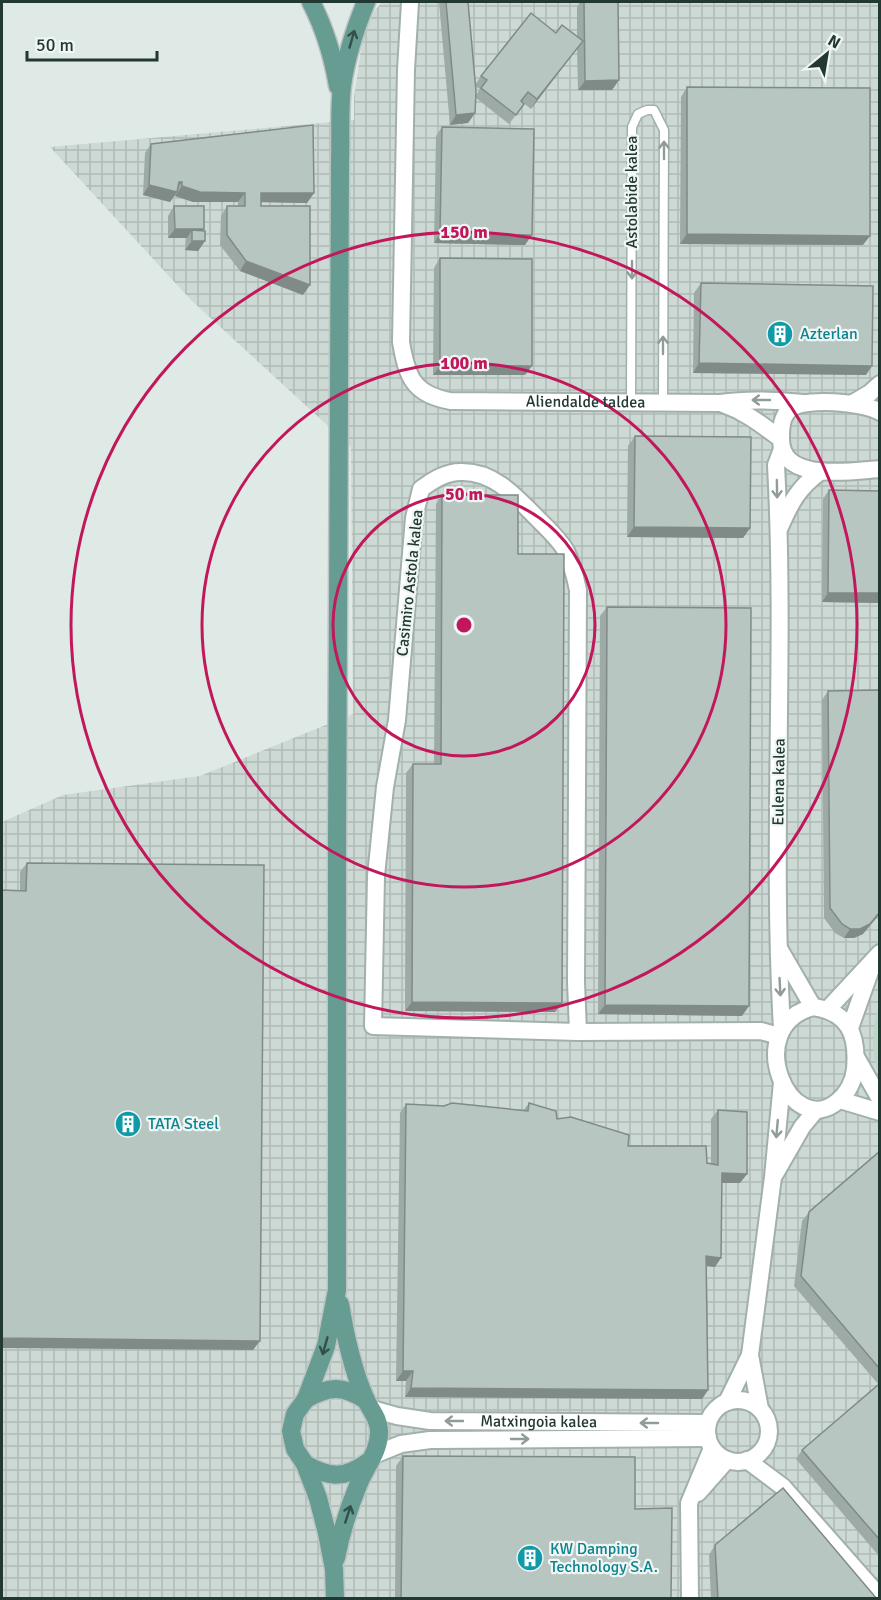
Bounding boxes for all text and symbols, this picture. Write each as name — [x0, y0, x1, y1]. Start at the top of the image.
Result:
scale bar — [27, 24, 158, 62]
north arrow — [797, 24, 857, 84]
one-way arrow — [347, 30, 358, 49]
text: N — [824, 30, 844, 53]
text: 50 m — [36, 34, 74, 56]
street label: Astolabide kalea — [622, 136, 642, 248]
one-way arrow — [658, 140, 670, 160]
text: 150 m — [440, 221, 488, 243]
one-way arrow — [626, 259, 638, 279]
building icon: Azterlan — [765, 319, 795, 349]
place label: Azterlan — [800, 324, 858, 344]
one-way arrow — [657, 335, 669, 355]
text: 100 m — [440, 352, 488, 374]
street label: Aliendalde taldea — [526, 392, 646, 412]
one-way arrow — [752, 395, 772, 406]
one-way arrow — [771, 479, 783, 499]
text: 50 m — [445, 483, 483, 505]
street label: Casimiro Astola kalea — [392, 509, 428, 657]
centre of rings — [454, 615, 474, 635]
street label: Eulena kalea — [768, 738, 790, 826]
one-way arrow — [775, 977, 786, 997]
building icon: TATA Steel — [113, 1109, 143, 1139]
place label: TATA Steel — [148, 1114, 219, 1134]
one-way arrow — [771, 1119, 782, 1139]
one-way arrow — [319, 1336, 331, 1355]
street label: Matxingoia kalea — [480, 1411, 597, 1432]
one-way arrow — [445, 1415, 465, 1427]
one-way arrow — [640, 1417, 660, 1429]
one-way arrow — [510, 1433, 530, 1445]
one-way arrow — [343, 1505, 354, 1524]
place label: KW Damping Technology S.A. — [550, 1539, 658, 1577]
building icon: KW Damping Technology S.A. — [515, 1543, 545, 1573]

